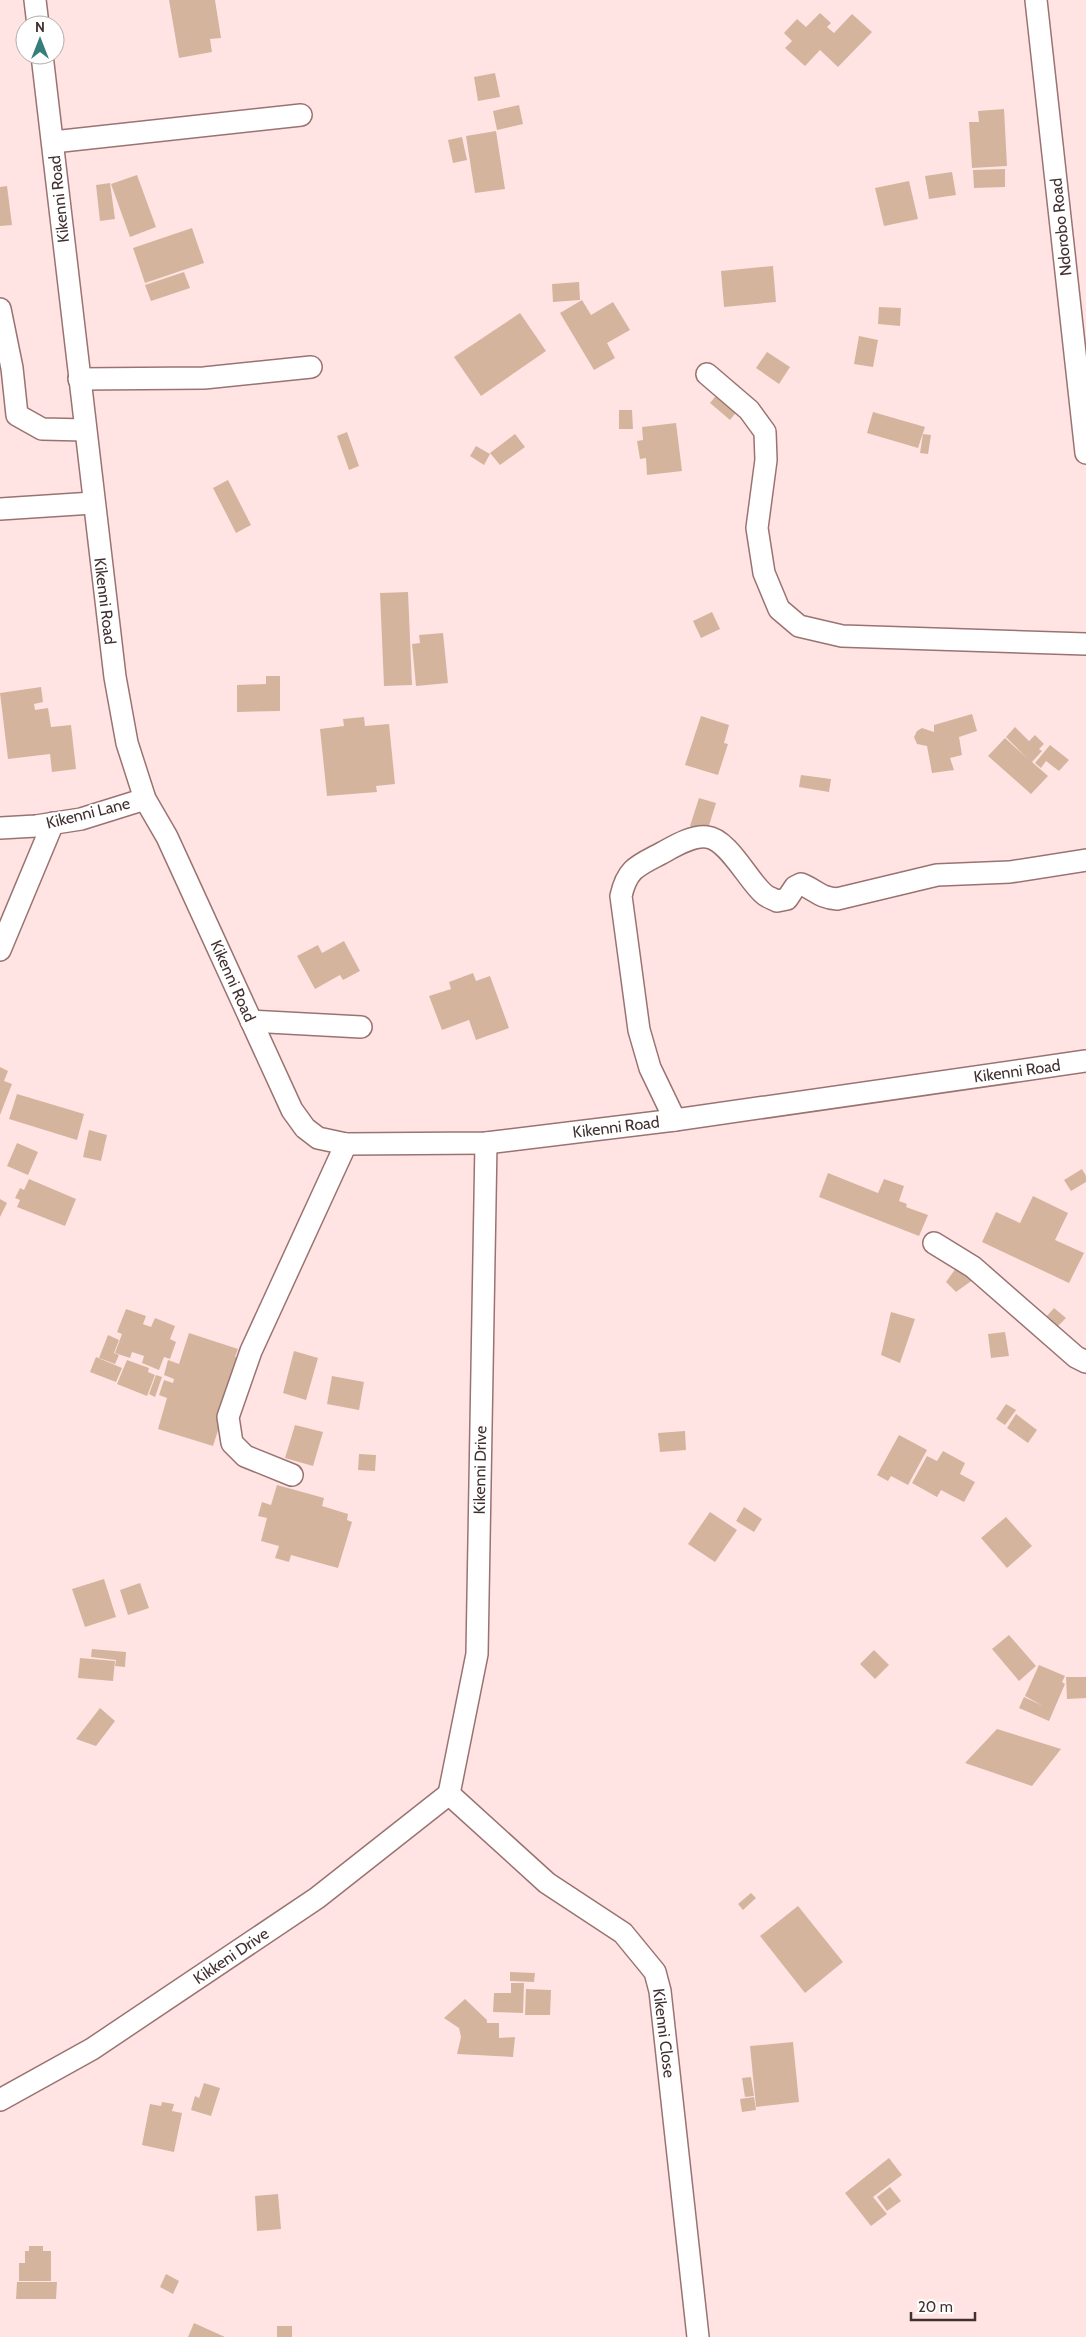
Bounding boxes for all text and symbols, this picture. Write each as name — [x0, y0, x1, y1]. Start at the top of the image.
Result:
north arrow — [15, 15, 65, 65]
text: N — [35, 18, 45, 36]
street label: Kikenni Road — [45, 155, 73, 243]
street label: Ndorobo Road — [1046, 177, 1076, 277]
street label: Kikenni Road — [90, 556, 120, 646]
street label: Kikenni Lane — [44, 793, 132, 833]
street label: Kikenni Road — [207, 937, 259, 1025]
street label: Kikenni Road — [972, 1056, 1062, 1086]
street label: Kikenni Road — [571, 1112, 661, 1142]
street label: Kikenni Drive — [470, 1426, 490, 1514]
street label: Kikkeni Drive — [190, 1924, 272, 1988]
street label: Kikenni Close — [649, 1987, 679, 2079]
scale bar — [911, 2290, 975, 2322]
text: 20 m — [918, 2298, 953, 2316]

